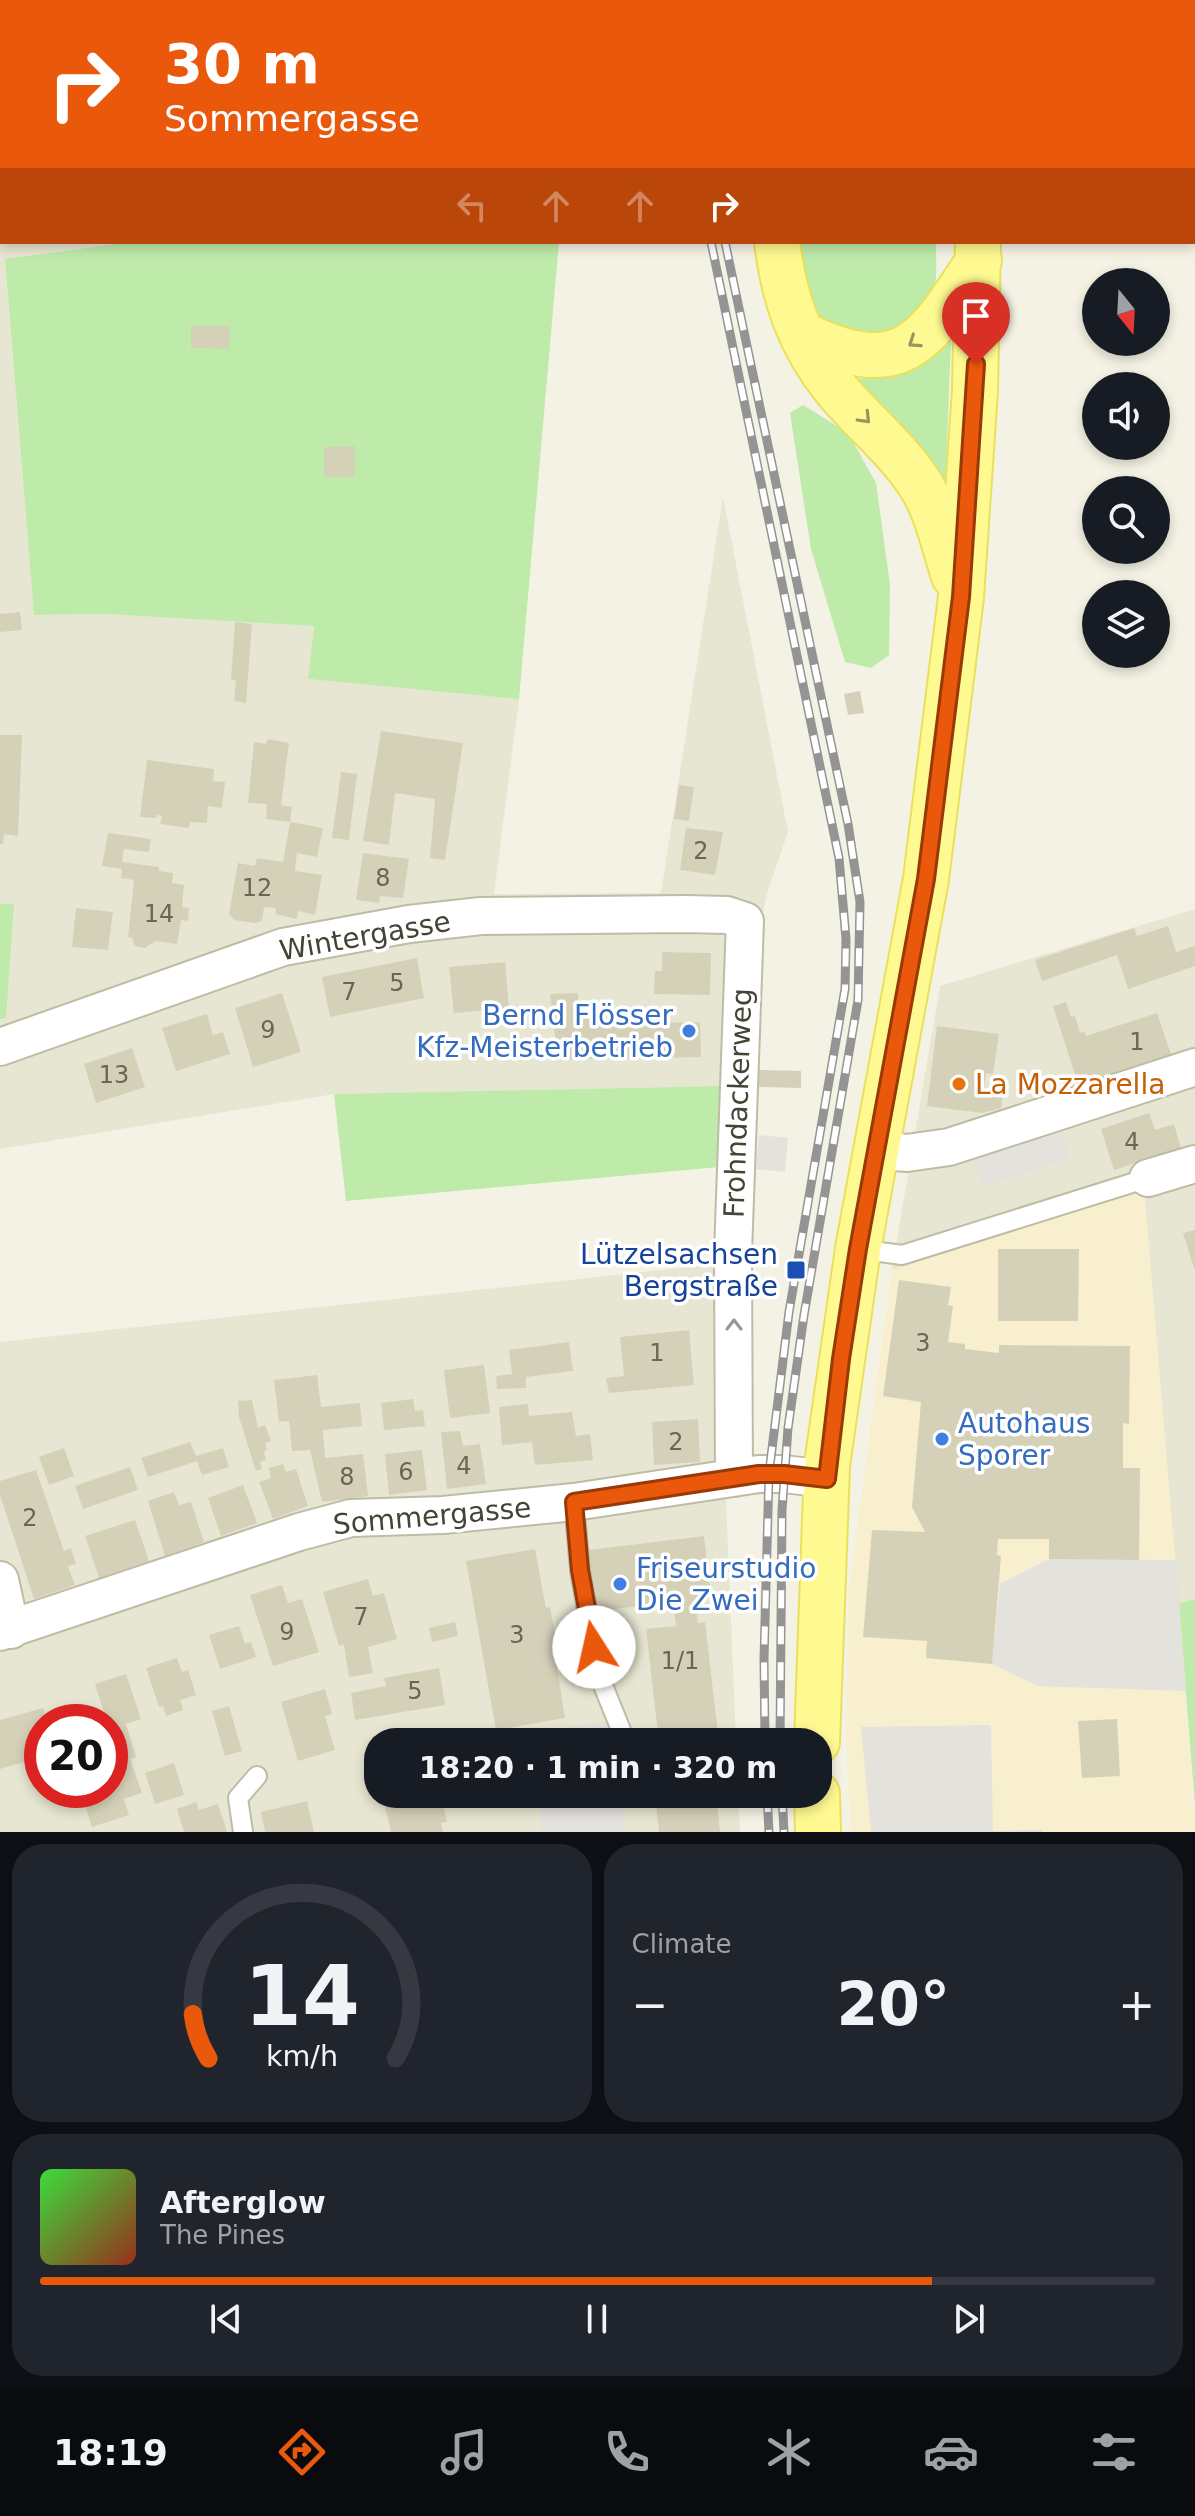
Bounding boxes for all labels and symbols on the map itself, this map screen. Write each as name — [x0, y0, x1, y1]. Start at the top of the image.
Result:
north arrow — [1082, 268, 1170, 356]
pin — [942, 282, 1010, 364]
one-way arrow — [908, 332, 922, 347]
one-way arrow — [856, 409, 870, 423]
house number: 2 — [693, 837, 709, 865]
house number: 8 — [375, 864, 391, 892]
house number: 12 — [242, 874, 272, 902]
house number: 14 — [144, 900, 174, 928]
street label: Wintergasse — [277, 905, 453, 967]
house number: 5 — [389, 969, 405, 997]
house number: 7 — [341, 978, 357, 1006]
street label: Frohndackerweg — [718, 988, 758, 1218]
place label: Bernd Flösser Kfz-Meisterbetrieb — [416, 999, 673, 1064]
house number: 9 — [260, 1016, 276, 1044]
marker: Bernd Flösser Kfz-Meisterbetrieb — [680, 1022, 698, 1040]
house number: 1 — [1129, 1028, 1145, 1056]
house number: 13 — [99, 1061, 129, 1089]
place label: La Mozzarella — [975, 1068, 1165, 1101]
marker: La Mozzarella — [950, 1075, 968, 1093]
house number: 4 — [1124, 1128, 1140, 1156]
place label: Lützelsachsen Bergstraße — [580, 1238, 778, 1303]
marker: Lützelsachsen Bergstraße — [785, 1259, 807, 1281]
one-way arrow — [725, 1318, 743, 1331]
house number: 3 — [915, 1329, 931, 1357]
house number: 1 — [649, 1339, 665, 1367]
place label: Autohaus Sporer — [958, 1407, 1090, 1472]
house number: 2 — [668, 1428, 684, 1456]
marker: Autohaus Sporer — [933, 1430, 951, 1448]
house number: 4 — [456, 1452, 472, 1480]
house number: 6 — [398, 1458, 414, 1486]
house number: 8 — [339, 1463, 355, 1491]
street label: Sommergasse — [331, 1491, 533, 1541]
house number: 2 — [22, 1504, 38, 1532]
place label: Friseurstudio Die Zwei — [636, 1552, 816, 1617]
marker: Friseurstudio Die Zwei — [611, 1575, 629, 1593]
house number: 7 — [353, 1603, 369, 1631]
position arrow — [552, 1605, 636, 1689]
house number: 9 — [279, 1618, 295, 1646]
house number: 3 — [509, 1621, 525, 1649]
house number: 1/1 — [661, 1647, 699, 1675]
house number: 5 — [407, 1677, 423, 1705]
speed limit sign: 20 — [24, 1704, 128, 1808]

